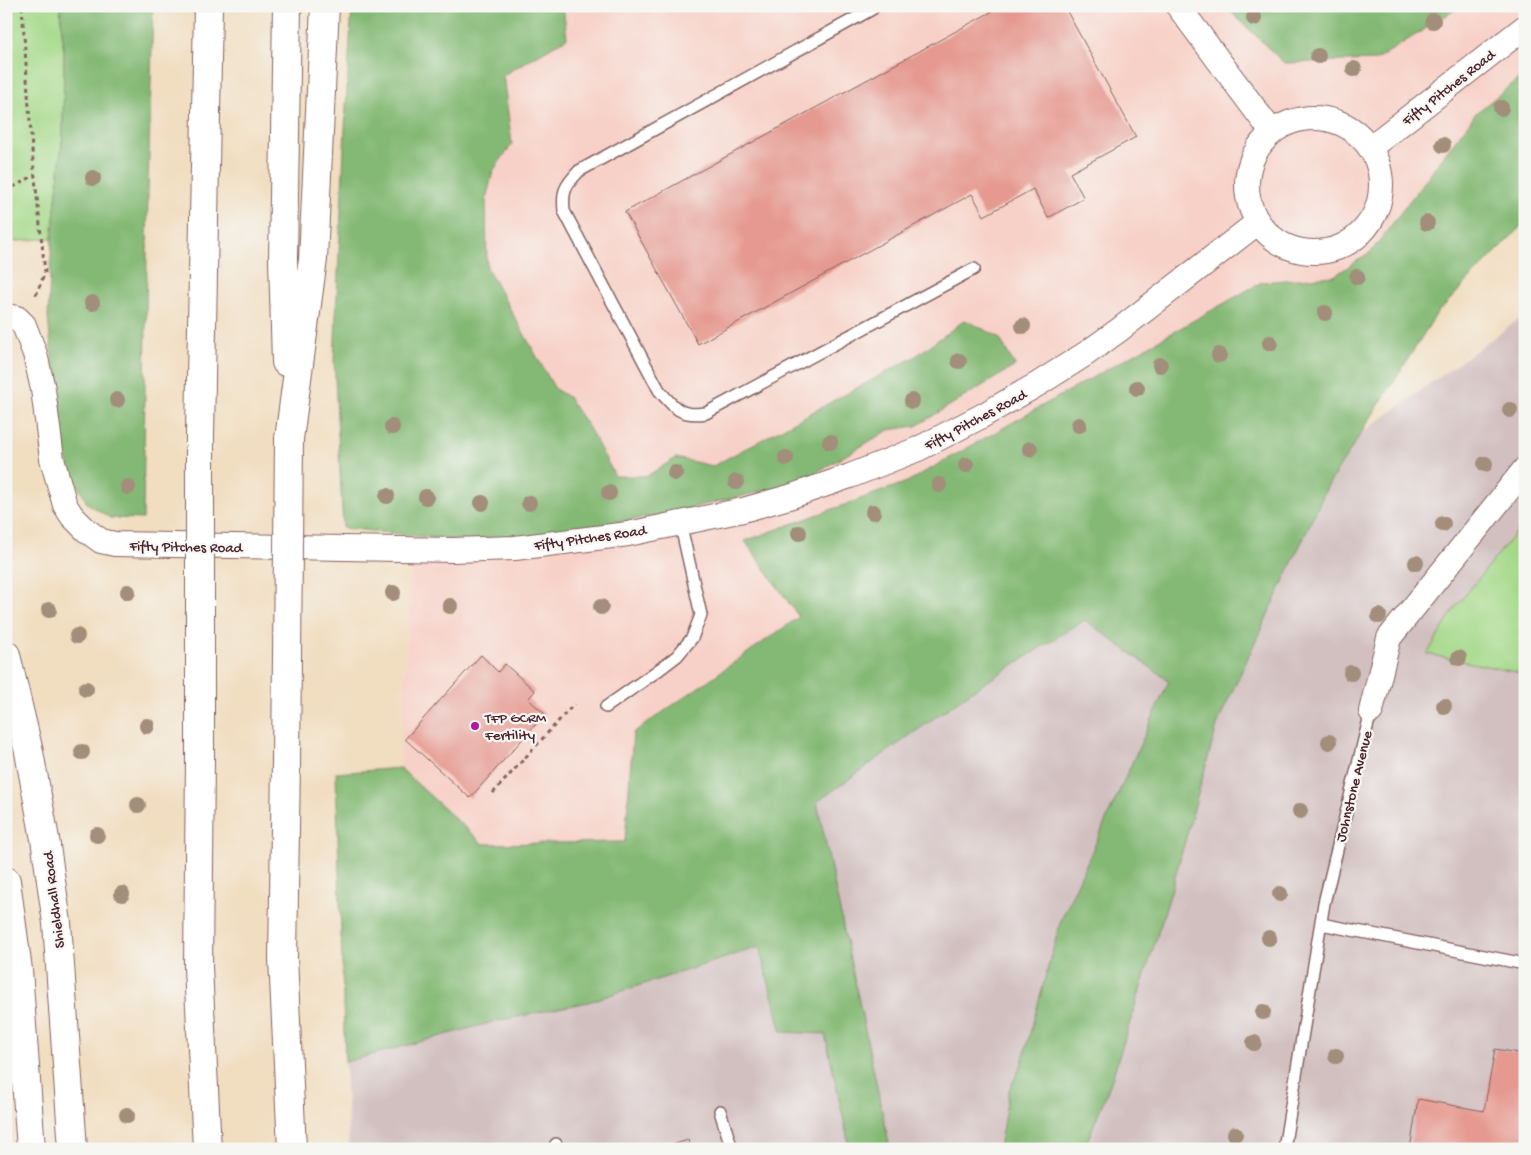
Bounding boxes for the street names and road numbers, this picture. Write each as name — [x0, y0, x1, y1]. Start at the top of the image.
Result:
street label: Fifty Pitches Road — [1398, 46, 1500, 131]
street label: Fifty Pitches Road — [921, 386, 1031, 456]
street label: Fifty Pitches Road — [532, 522, 649, 556]
street label: Fifty Pitches Road — [128, 538, 244, 558]
street label: Johnstone Avenue — [1332, 729, 1378, 844]
street label: Shieldhall Road — [40, 849, 70, 949]

